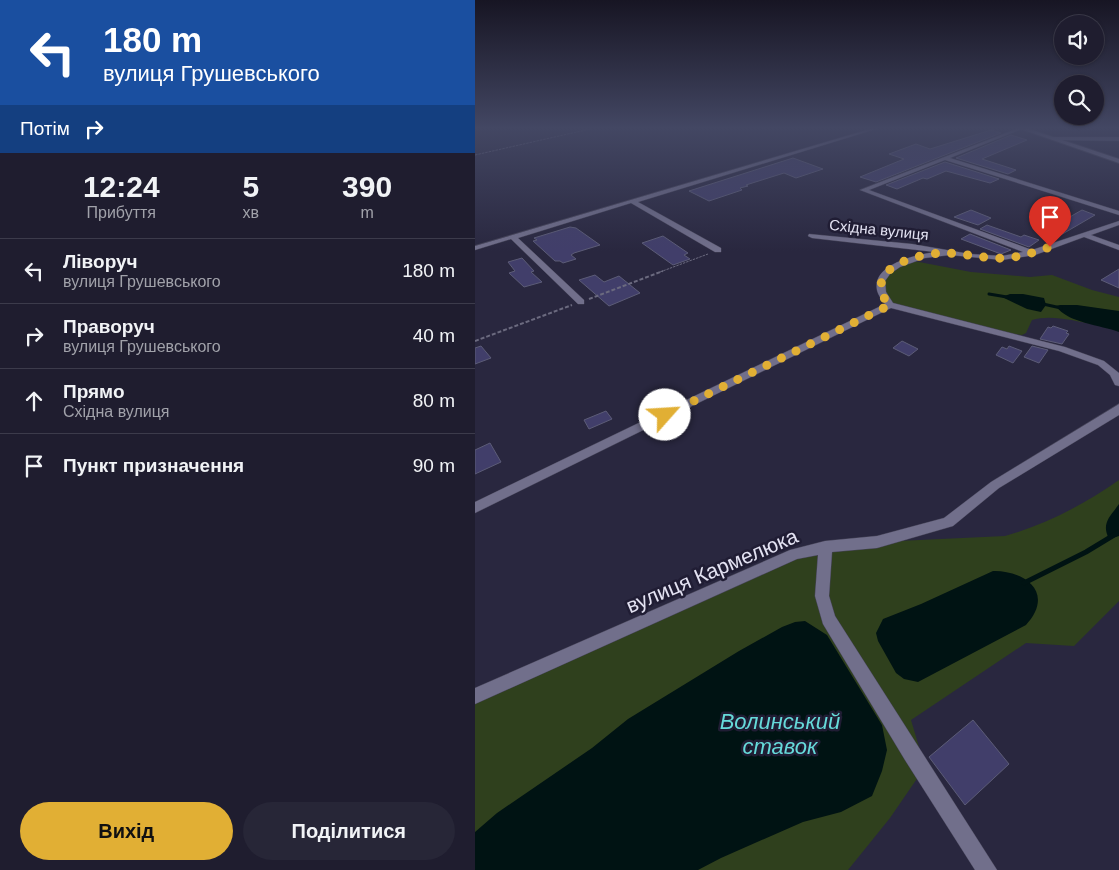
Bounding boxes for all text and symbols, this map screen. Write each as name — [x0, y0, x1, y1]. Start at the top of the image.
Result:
map controls — [1054, 15, 1104, 125]
button: sound — [1054, 15, 1104, 65]
icon: left — [20, 20, 85, 85]
text: 180 m — [103, 20, 202, 59]
text: вулиця Грушевського — [103, 61, 320, 86]
button: search — [1054, 75, 1104, 125]
icon: right — [80, 115, 108, 143]
text: Потім — [20, 118, 70, 139]
text: 12:24 — [83, 170, 160, 203]
text: 5 — [242, 170, 259, 203]
text: 390 — [342, 170, 392, 203]
pin — [1029, 196, 1071, 247]
icon: arrive — [1036, 203, 1064, 231]
text: Прибуття — [87, 204, 156, 221]
text: хв — [243, 204, 259, 221]
text: m — [360, 204, 374, 221]
street label: Східна вулиця — [828, 216, 930, 243]
text: Ліворуч — [63, 251, 138, 272]
icon: left — [20, 257, 48, 285]
text: 180 m — [402, 260, 455, 281]
text: вулиця Грушевського — [63, 273, 221, 290]
text: Праворуч — [63, 316, 155, 337]
icon: right — [20, 322, 48, 350]
text: 40 m — [413, 325, 455, 346]
text: вулиця Грушевського — [63, 338, 221, 355]
text: Прямо — [63, 381, 125, 402]
icon: ahead — [20, 387, 48, 415]
position arrow — [638, 388, 690, 440]
text: 80 m — [413, 390, 455, 411]
text: Східна вулиця — [63, 403, 170, 420]
icon: arrive — [20, 452, 48, 480]
text: Пункт призначення — [63, 455, 244, 476]
text: 90 m — [413, 455, 455, 476]
street label: вулиця Кармелюка — [622, 524, 801, 617]
water label: Волинський ставок — [720, 709, 840, 759]
button: Вихід — [20, 802, 233, 860]
button: Поділитися — [243, 802, 455, 860]

